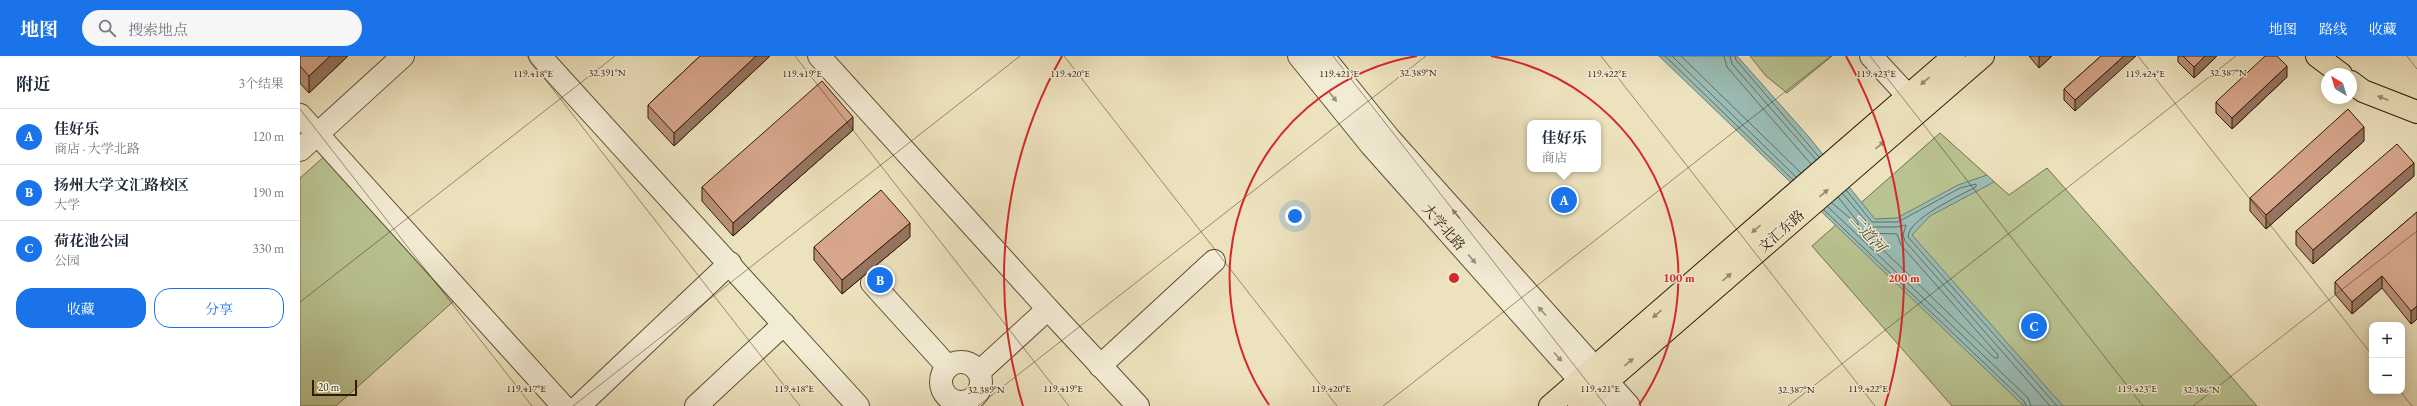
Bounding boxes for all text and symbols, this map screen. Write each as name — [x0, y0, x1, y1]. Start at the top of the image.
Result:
search box — [82, 10, 362, 46]
text: 地图 — [20, 17, 58, 42]
icon: search — [96, 17, 118, 39]
text: 搜索地点 — [128, 20, 188, 39]
text: 地图 — [2269, 20, 2297, 38]
text: 路线 — [2319, 20, 2347, 38]
text: 收藏 — [2369, 20, 2397, 38]
text: 32.391°N — [588, 66, 626, 79]
text: 32.389°N — [1399, 66, 1437, 79]
text: 32.387°N — [2209, 66, 2247, 79]
text: 119.418°E — [513, 67, 553, 80]
text: 119.419°E — [782, 67, 822, 80]
text: 119.420°E — [1050, 67, 1090, 80]
text: 119.421°E — [1319, 67, 1359, 80]
text: 119.422°E — [1587, 67, 1627, 80]
text: 119.423°E — [1856, 67, 1896, 80]
text: 119.424°E — [2125, 67, 2165, 80]
north arrow — [2321, 68, 2357, 104]
text: 附近 — [16, 73, 50, 95]
text: 3个结果 — [239, 75, 284, 92]
one-way arrow — [1920, 77, 1930, 86]
one-way arrow — [1328, 92, 1337, 102]
one-way arrow — [2376, 95, 2388, 101]
text: 佳好乐 — [54, 119, 99, 138]
popup — [1527, 120, 1601, 172]
text: A — [24, 128, 34, 145]
text: 120 m — [253, 128, 284, 145]
text: 佳好乐 — [1541, 128, 1587, 147]
text: 商店 · 大学北路 — [54, 140, 140, 157]
one-way arrow — [1875, 140, 1885, 149]
text: 商店 — [1541, 149, 1568, 166]
text: 扬州大学文汇路校区 — [54, 175, 189, 194]
text: B — [25, 184, 33, 201]
text: 190 m — [253, 184, 284, 201]
pin: A — [1551, 185, 1577, 215]
one-way arrow — [1819, 188, 1830, 197]
text: 大学 — [54, 196, 80, 213]
street label: 大学北路 — [1419, 200, 1469, 254]
your location — [1285, 206, 1305, 226]
street label: 文汇东路 — [1754, 206, 1808, 256]
one-way arrow — [1451, 209, 1461, 219]
water label: 二道河 — [1846, 210, 1892, 258]
one-way arrow — [1751, 225, 1762, 234]
text: 荷花池公园 — [54, 231, 129, 250]
text: C — [24, 240, 34, 257]
text: 330 m — [253, 240, 284, 257]
text: 公园 — [54, 252, 80, 269]
one-way arrow — [1467, 255, 1476, 264]
pin: B — [867, 265, 893, 295]
text: 100 m — [1663, 270, 1695, 286]
text: 200 m — [1888, 270, 1920, 286]
centre of rings — [1447, 271, 1461, 285]
one-way arrow — [1722, 272, 1733, 281]
button: 收藏 — [16, 288, 146, 328]
button: 分享 — [154, 288, 284, 328]
one-way arrow — [1538, 306, 1547, 316]
one-way arrow — [1652, 309, 1663, 318]
pin: C — [2021, 311, 2047, 341]
map controls — [2369, 322, 2405, 394]
button: + — [2369, 322, 2405, 358]
one-way arrow — [1554, 351, 1563, 362]
one-way arrow — [1624, 357, 1634, 366]
button: − — [2369, 358, 2405, 394]
scale bar — [312, 378, 357, 397]
text: 20 m — [318, 380, 339, 394]
text: 119.417°E — [506, 382, 546, 395]
text: 119.418°E — [774, 382, 814, 395]
text: 119.419°E — [1043, 382, 1083, 395]
text: 119.420°E — [1311, 382, 1351, 395]
text: 119.421°E — [1580, 382, 1620, 395]
text: 119.422°E — [1848, 382, 1888, 395]
text: 119.423°E — [2117, 382, 2157, 395]
text: 32.389°N — [967, 383, 1005, 396]
text: 32.387°N — [1777, 383, 1815, 396]
text: 32.386°N — [2182, 383, 2220, 396]

